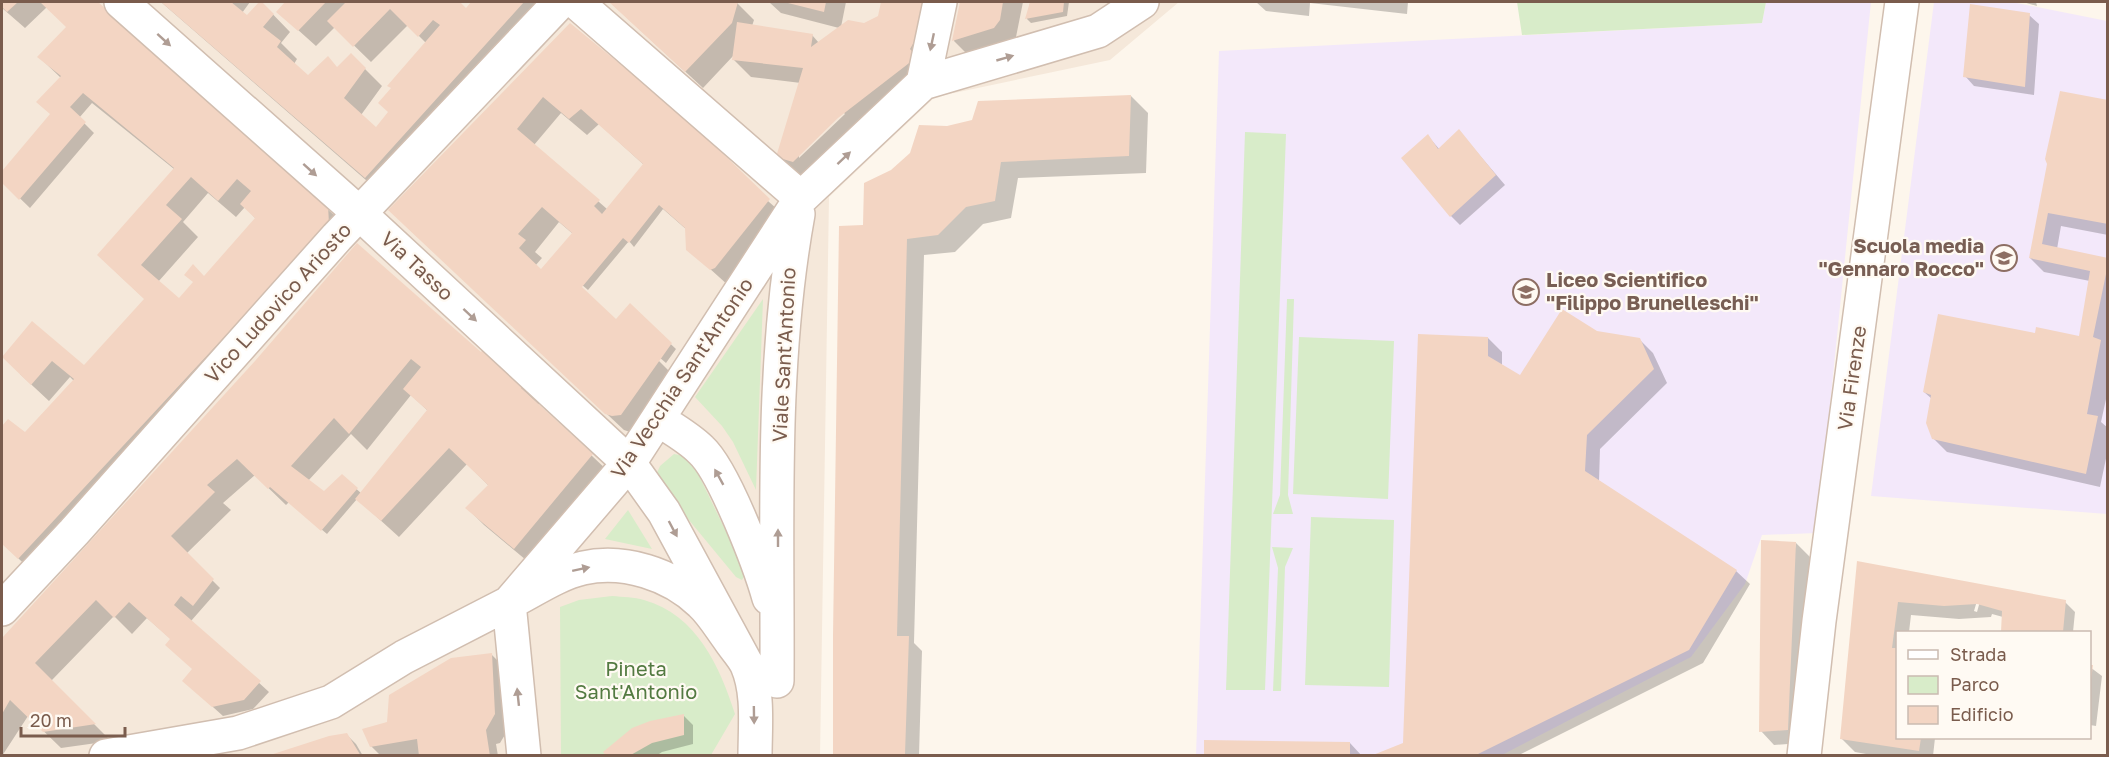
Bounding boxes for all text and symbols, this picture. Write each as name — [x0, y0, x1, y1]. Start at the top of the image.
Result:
one-way arrow — [156, 33, 171, 46]
one-way arrow — [926, 33, 936, 51]
one-way arrow — [996, 53, 1014, 63]
one-way arrow — [836, 151, 851, 165]
one-way arrow — [302, 163, 317, 176]
street label: Vico Ludovico Ariosto — [199, 217, 356, 387]
street label: Via Tasso — [377, 226, 459, 305]
place label: Scuola media "Gennaro Rocco" — [1818, 233, 1984, 280]
school or university icon: Scuola media "Gennaro Rocco" — [1989, 243, 2019, 273]
street label: Viale Sant'Antonio — [766, 267, 800, 443]
place label: Liceo Scientifico "Filippo Brunelleschi" — [1546, 267, 1759, 314]
street label: Via Vecchia Sant'Antonio — [605, 272, 757, 482]
school or university icon: Liceo Scientifico "Filippo Brunelleschi" — [1511, 277, 1541, 307]
one-way arrow — [462, 308, 477, 321]
street label: Via Firenze — [1832, 324, 1870, 432]
one-way arrow — [713, 469, 724, 485]
one-way arrow — [668, 521, 678, 538]
one-way arrow — [773, 529, 783, 548]
one-way arrow — [571, 564, 590, 573]
legend — [1896, 631, 2091, 739]
text: Strada — [1950, 643, 2007, 665]
park label: Pineta Sant'Antonio — [575, 656, 697, 703]
text: Parco — [1950, 673, 1999, 695]
one-way arrow — [513, 688, 523, 707]
scale bar — [21, 700, 124, 738]
text: Edificio — [1950, 703, 2014, 725]
one-way arrow — [750, 705, 759, 724]
text: 20 m — [30, 709, 72, 731]

